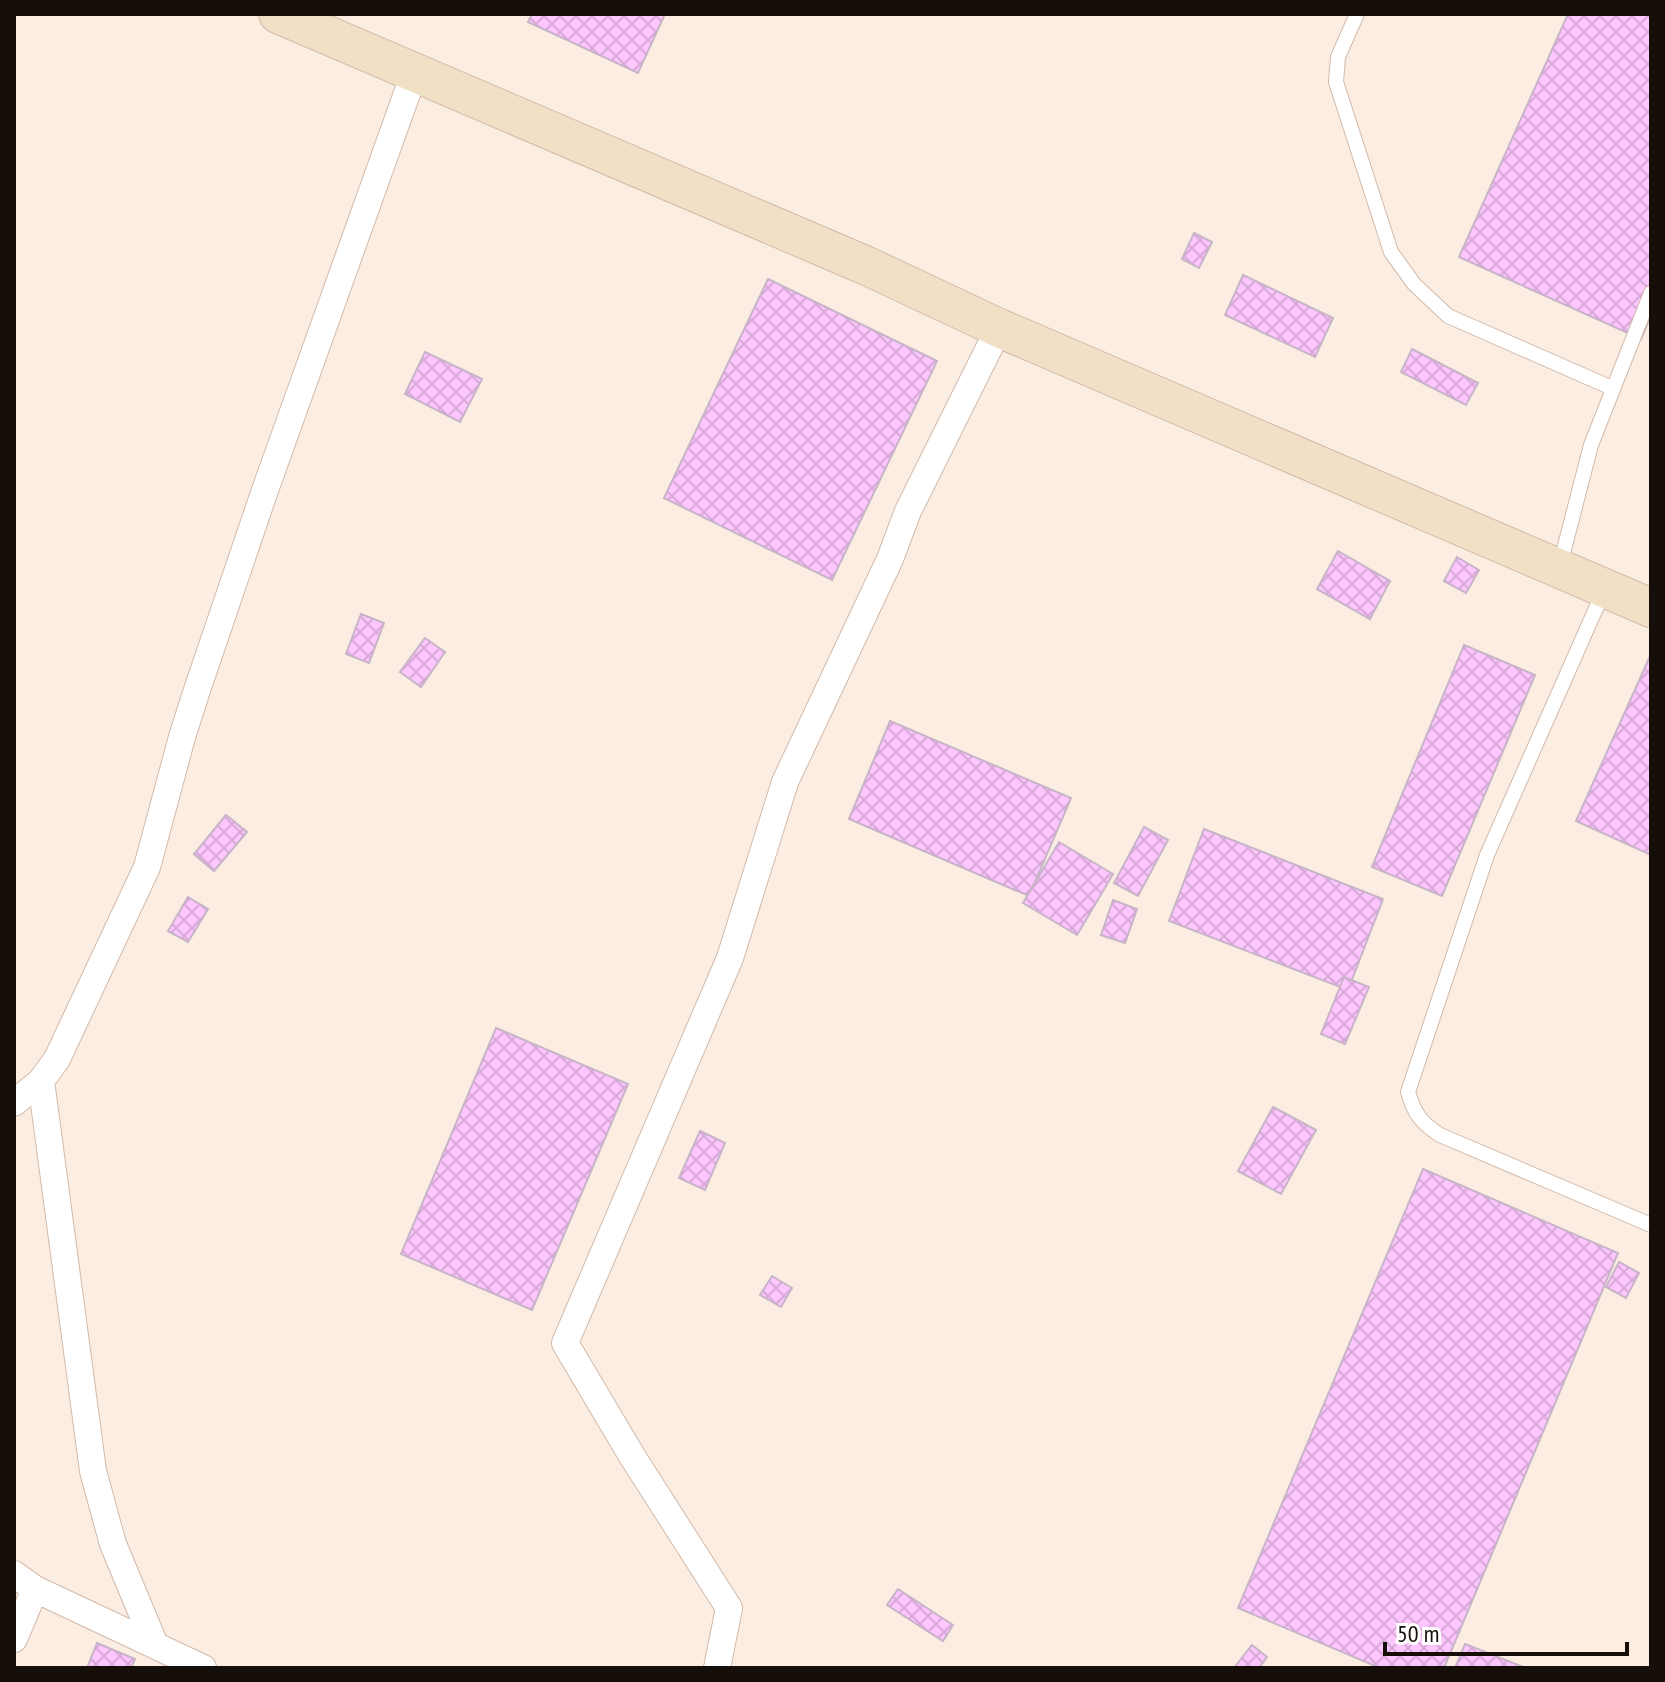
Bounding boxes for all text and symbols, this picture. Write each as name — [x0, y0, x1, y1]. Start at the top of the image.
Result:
scale bar — [1385, 1606, 1627, 1656]
text: 50 m — [1397, 1618, 1439, 1649]

